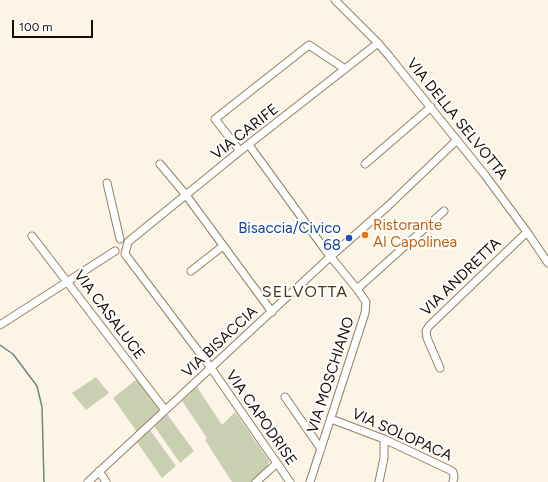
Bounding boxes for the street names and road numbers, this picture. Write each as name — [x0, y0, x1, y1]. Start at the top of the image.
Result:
street label: VIA DELLA SELVOTTA — [403, 55, 511, 183]
street label: VIA CARIFE — [208, 100, 282, 164]
street label: VIA ANDRETTA — [417, 234, 505, 320]
street label: VIA CASALUCE — [70, 267, 148, 363]
street label: VIA BISACCIA — [179, 303, 261, 381]
street label: VIA MOSCHIANO — [304, 314, 358, 436]
street label: VIA CAPODRISE — [222, 367, 300, 469]
street label: VIA SOLOPACA — [349, 405, 455, 465]

